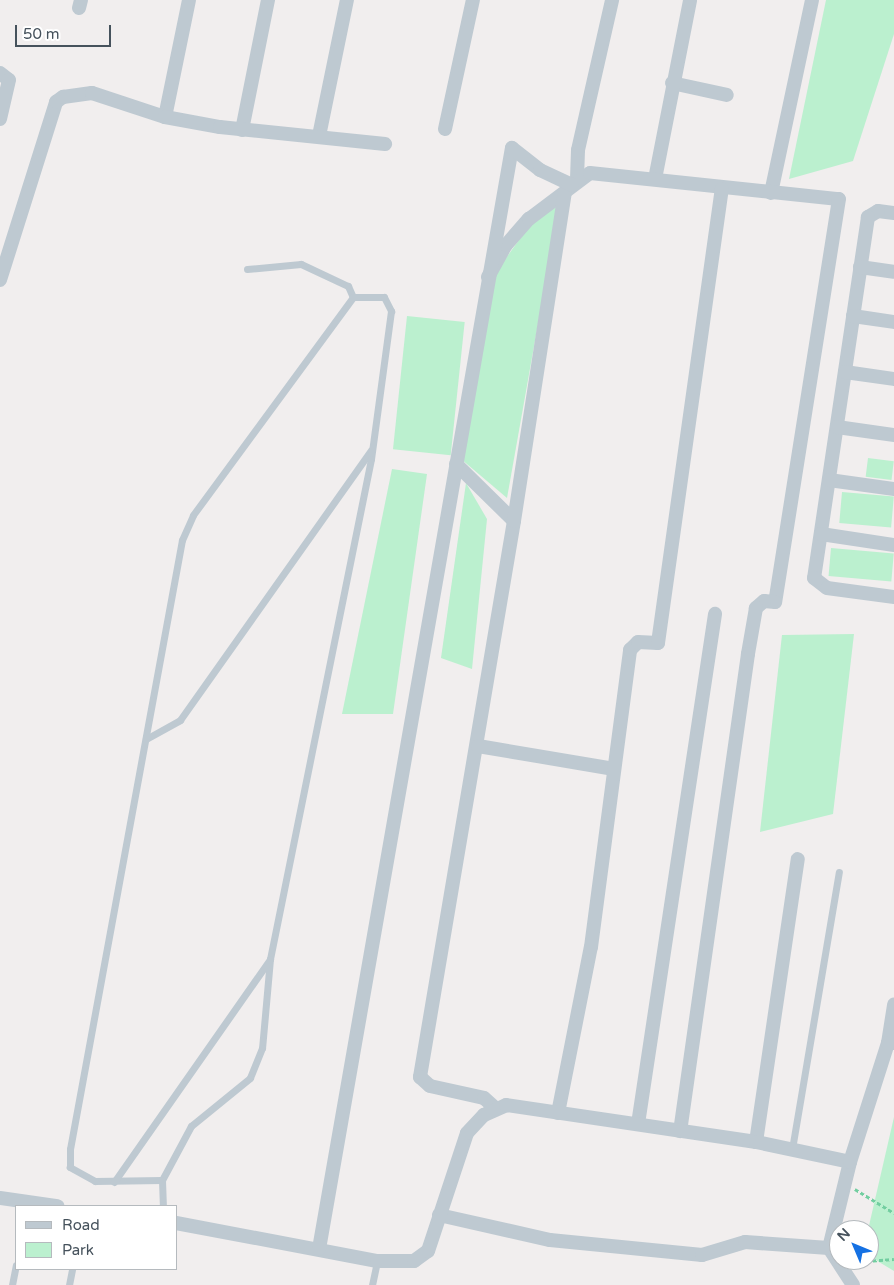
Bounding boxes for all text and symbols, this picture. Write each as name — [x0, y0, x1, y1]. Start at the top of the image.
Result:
scale bar — [18, 15, 114, 47]
text: 50 m — [23, 25, 60, 43]
legend — [15, 1205, 178, 1270]
text: Road — [62, 1216, 100, 1234]
north arrow — [829, 1220, 879, 1270]
text: N — [834, 1225, 854, 1245]
text: Park — [62, 1241, 94, 1259]

